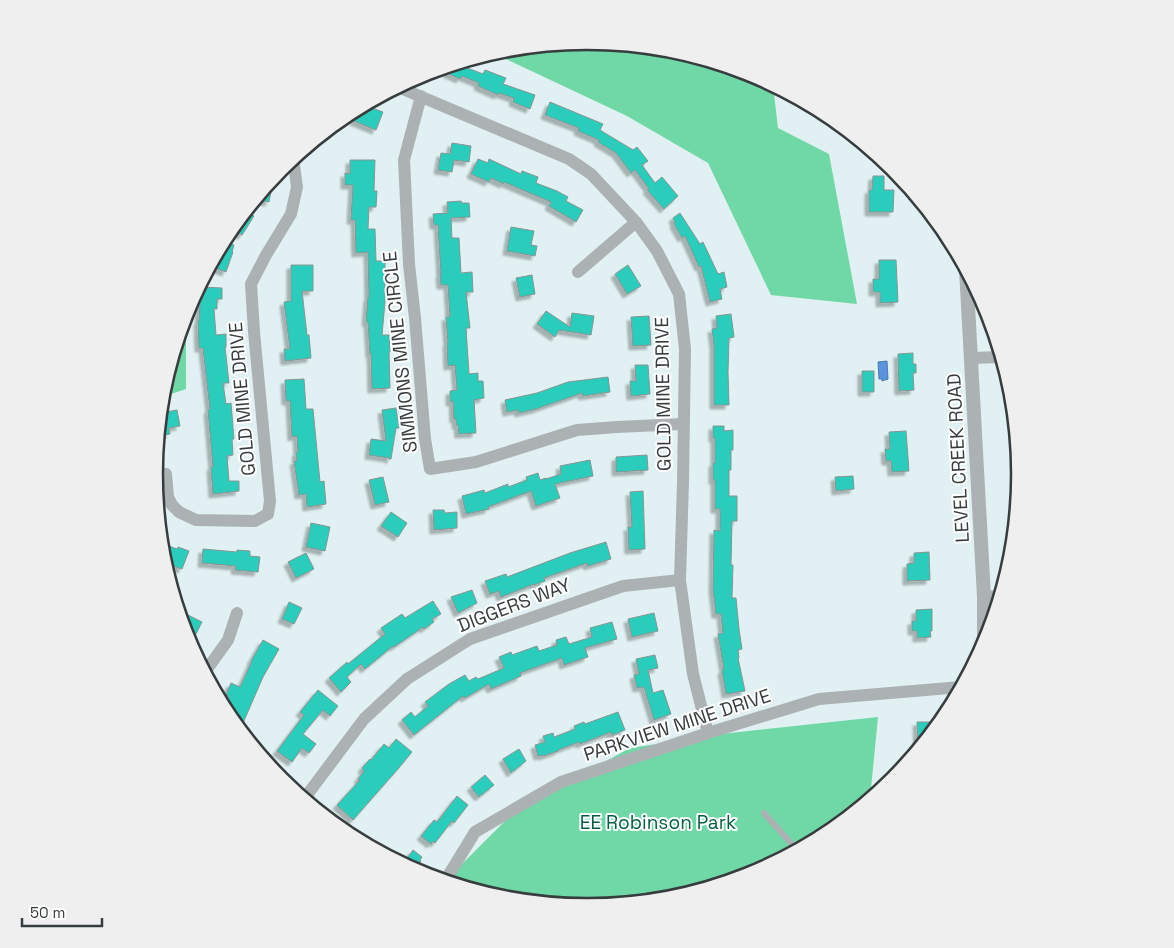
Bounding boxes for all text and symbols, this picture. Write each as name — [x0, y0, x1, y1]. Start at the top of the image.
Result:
street label: SIMMONS MINE CIRCLE — [377, 250, 423, 454]
street label: GOLD MINE DRIVE — [649, 317, 677, 471]
street label: GOLD MINE DRIVE — [223, 321, 261, 477]
street label: LEVEL CREEK ROAD — [941, 373, 975, 543]
street label: DIGGERS WAY — [454, 572, 575, 638]
street label: PARKVIEW MINE DRIVE — [580, 683, 774, 767]
park label: EE Robinson Park — [580, 810, 736, 835]
scale bar — [22, 896, 102, 928]
text: 50 m — [30, 903, 65, 922]

